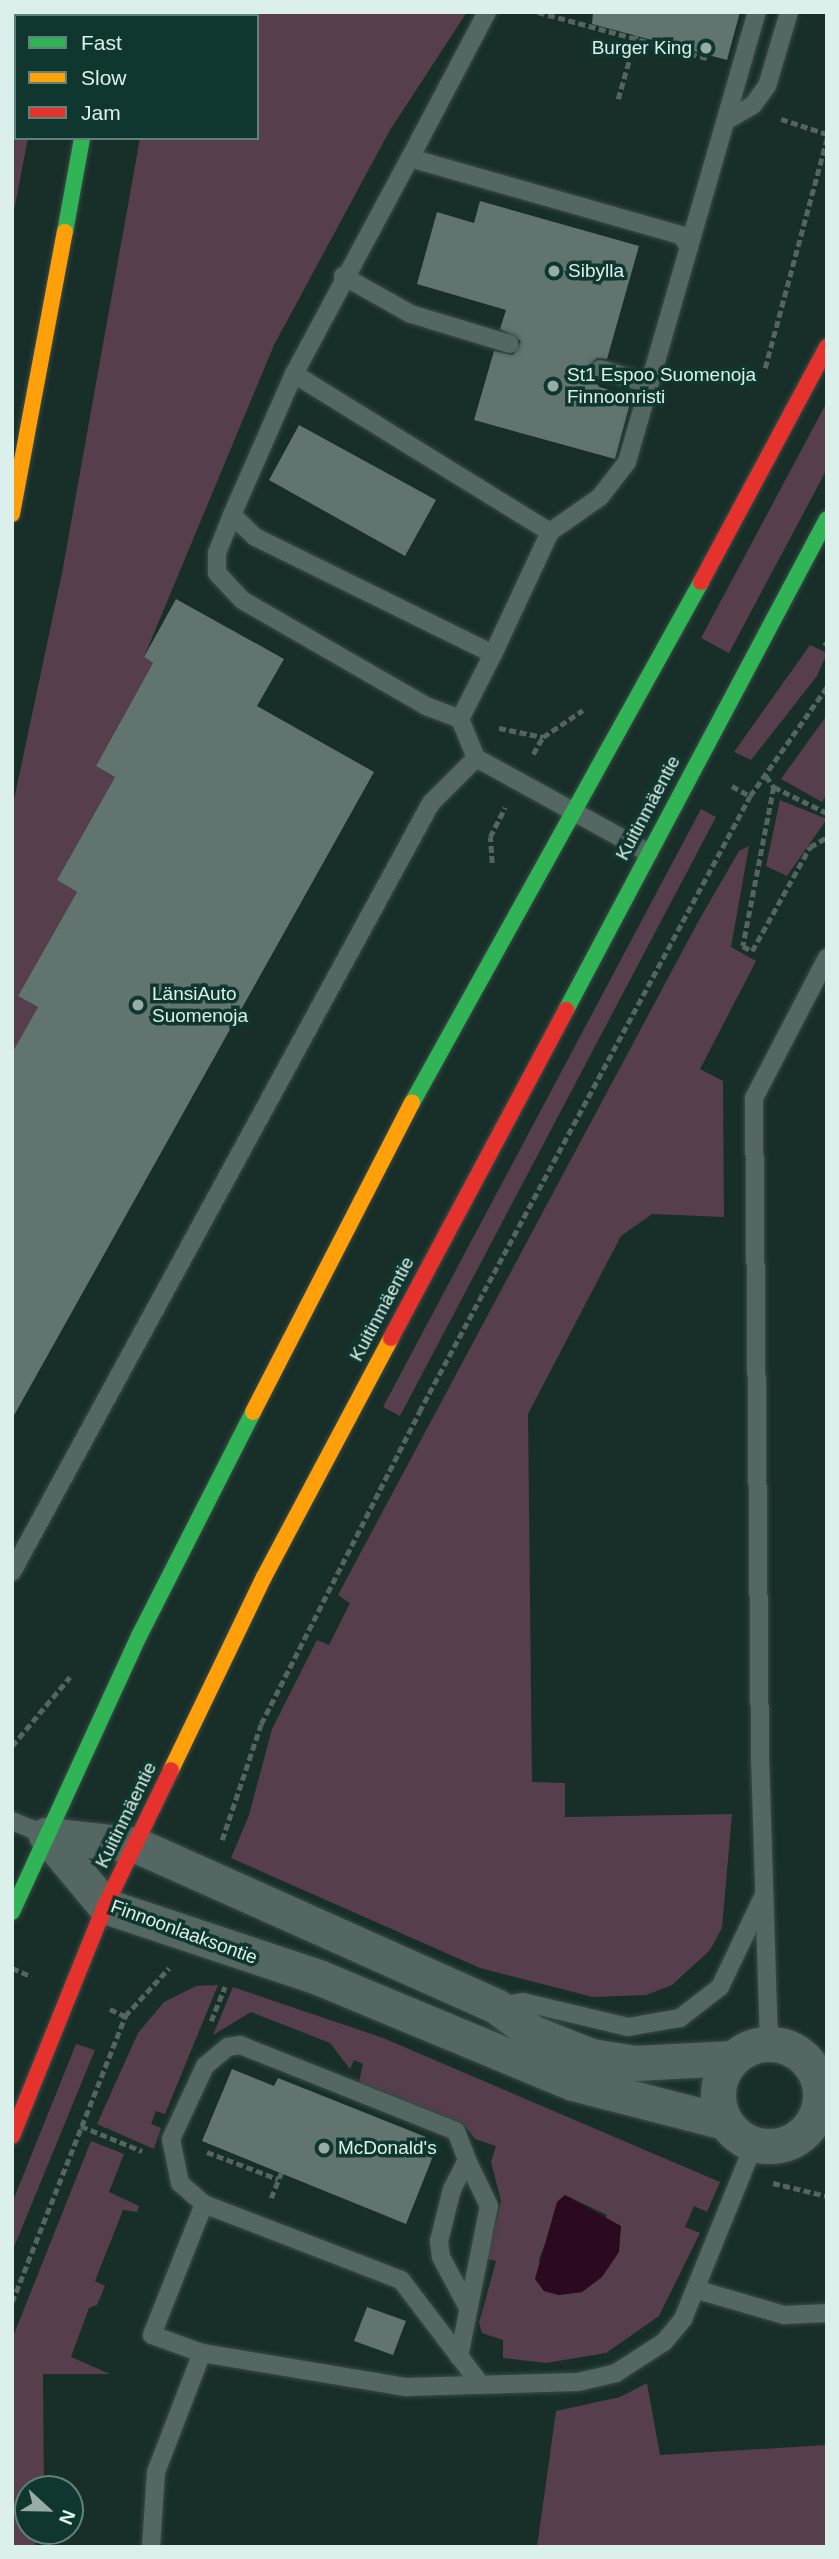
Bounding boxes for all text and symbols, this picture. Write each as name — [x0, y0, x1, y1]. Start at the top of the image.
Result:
legend — [14, 14, 259, 140]
text: Fast — [81, 31, 122, 54]
place label: Burger King — [592, 37, 692, 59]
marker: Burger King — [698, 40, 714, 56]
text: Slow — [81, 66, 127, 89]
text: Jam — [81, 101, 121, 124]
place label: Sibylla — [568, 260, 624, 282]
marker: Sibylla — [546, 263, 562, 279]
place label: St1 Espoo Suomenoja Finnoonristi — [567, 364, 756, 408]
marker: St1 Espoo Suomenoja Finnoonristi — [545, 378, 561, 394]
street label: Kuitinmäentie — [611, 752, 685, 864]
place label: LänsiAuto Suomenoja — [152, 983, 248, 1027]
marker: LänsiAuto Suomenoja — [130, 997, 146, 1013]
street label: Kuitinmäentie — [345, 1253, 419, 1365]
street label: Kuitinmäentie — [91, 1758, 161, 1872]
street label: Finnoonlaaksontie — [108, 1895, 260, 1969]
place label: McDonald's — [338, 2137, 437, 2159]
marker: McDonald's — [316, 2140, 332, 2156]
north arrow — [14, 2475, 84, 2545]
text: N — [55, 2507, 79, 2528]

